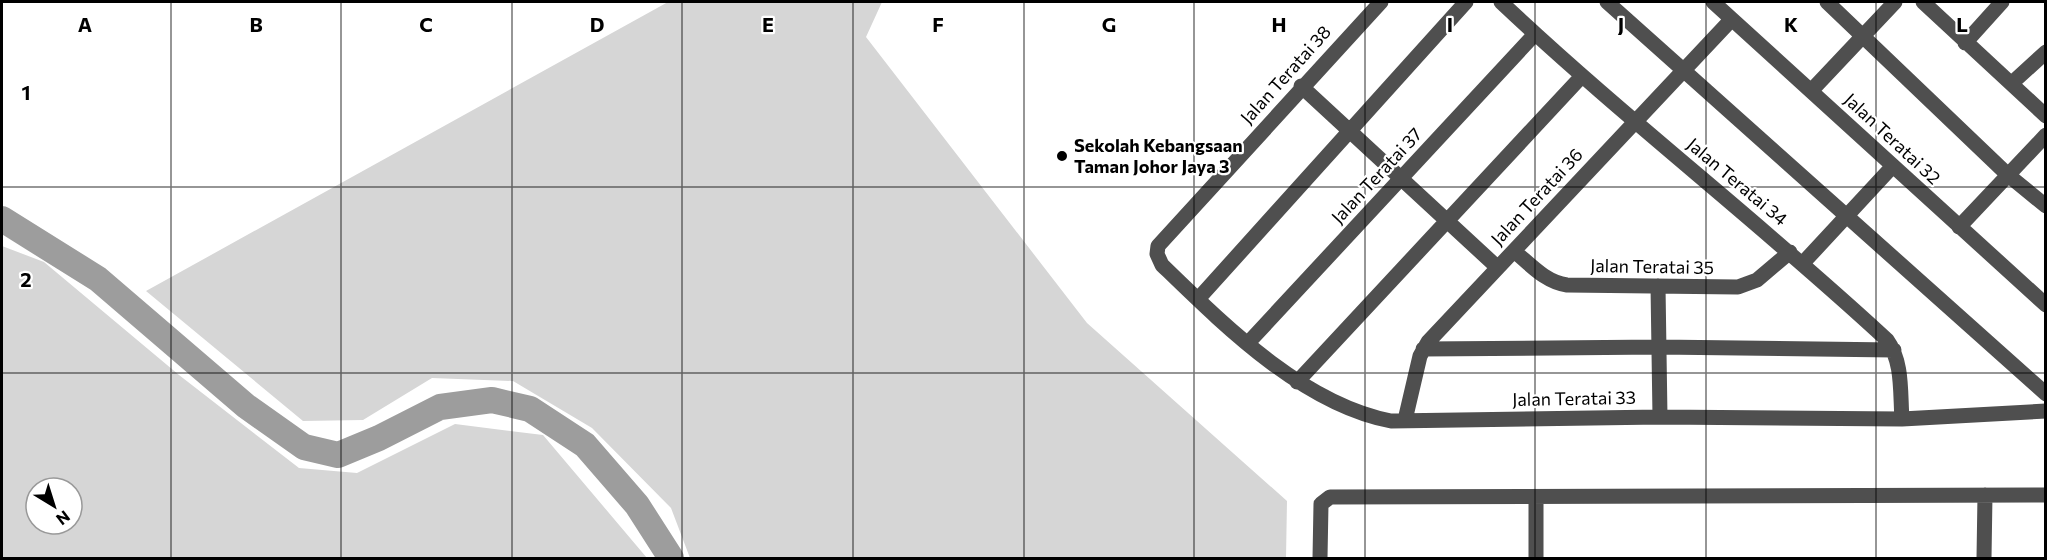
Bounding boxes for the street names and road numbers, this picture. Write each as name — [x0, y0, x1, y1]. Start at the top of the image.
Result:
street label: Jalan Teratai 38 — [1235, 21, 1335, 128]
street label: Jalan Teratai 32 — [1840, 88, 1945, 188]
street label: Jalan Teratai 37 — [1326, 123, 1426, 228]
street label: Jalan Teratai 34 — [1683, 133, 1793, 230]
street label: Jalan Teratai 36 — [1486, 143, 1587, 249]
street label: Jalan Teratai 35 — [1590, 254, 1714, 278]
street label: Jalan Teratai 33 — [1512, 386, 1636, 410]

